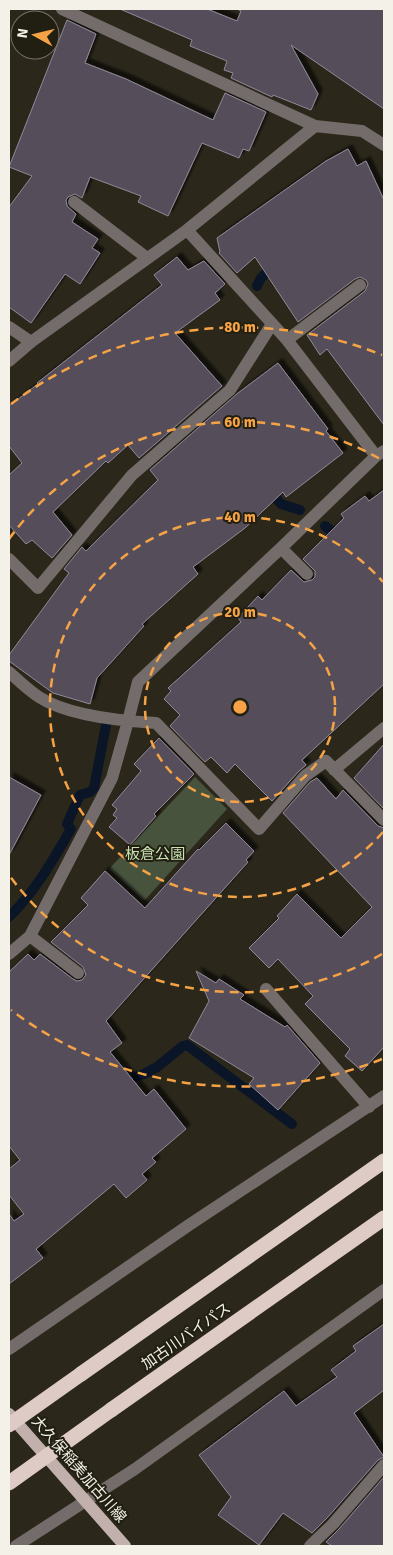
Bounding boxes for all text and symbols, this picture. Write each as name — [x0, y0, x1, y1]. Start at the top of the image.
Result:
north arrow — [10, 10, 60, 60]
text: N — [14, 27, 32, 39]
text: 80 m — [224, 318, 256, 336]
text: 60 m — [224, 413, 256, 431]
text: 40 m — [224, 508, 256, 526]
text: 20 m — [224, 603, 256, 621]
centre of rings — [231, 698, 249, 716]
park label: 板倉公園 — [125, 845, 185, 863]
street label: 加古川バイパス — [138, 1299, 234, 1373]
street label: 大久保稲美加古川線 — [28, 1412, 130, 1526]

